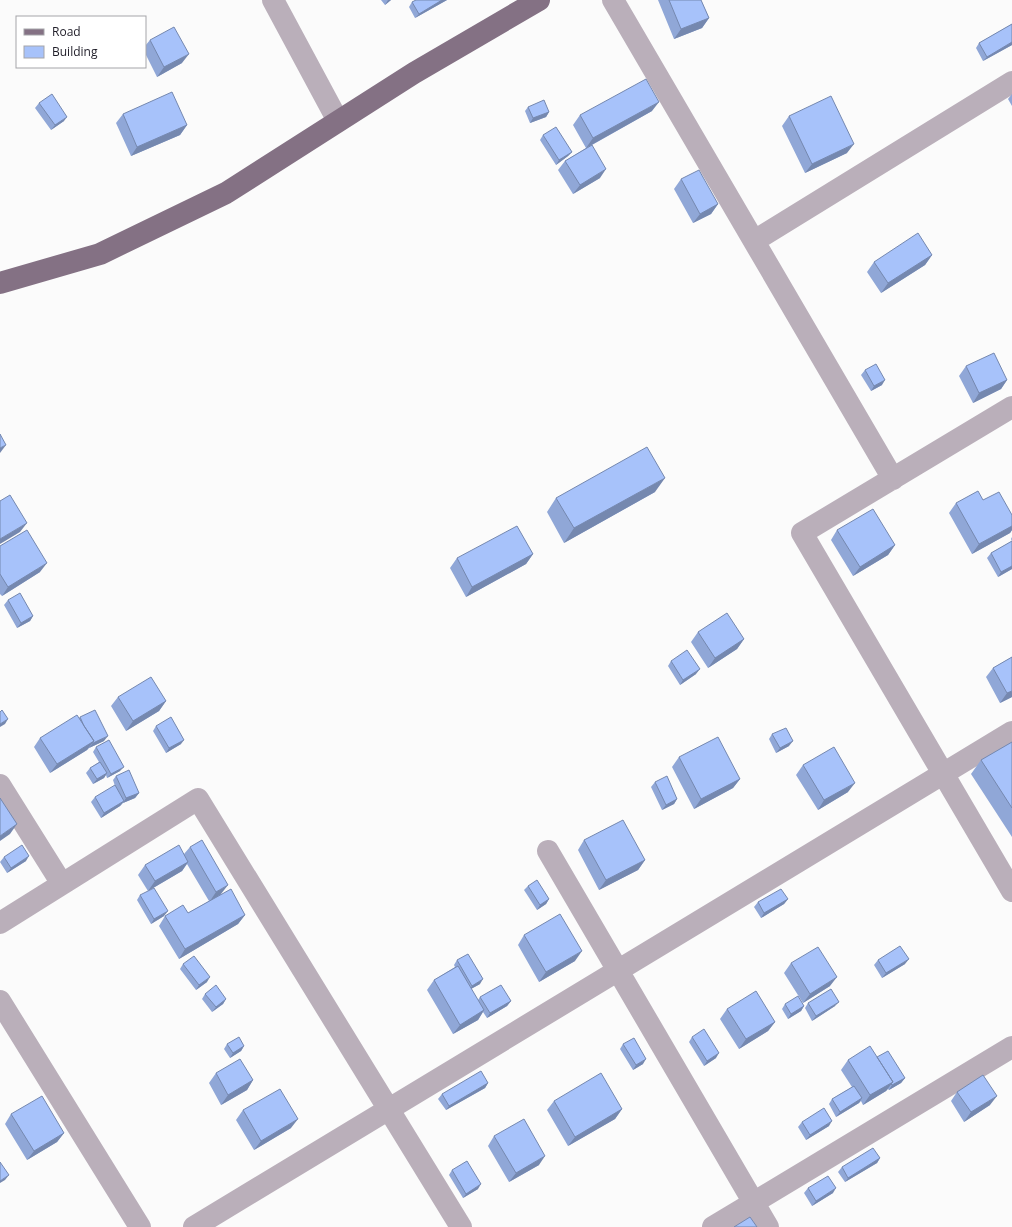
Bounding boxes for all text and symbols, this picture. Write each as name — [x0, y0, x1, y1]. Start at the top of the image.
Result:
legend — [16, 16, 146, 68]
text: Road — [52, 23, 81, 40]
text: Building — [52, 43, 98, 60]

